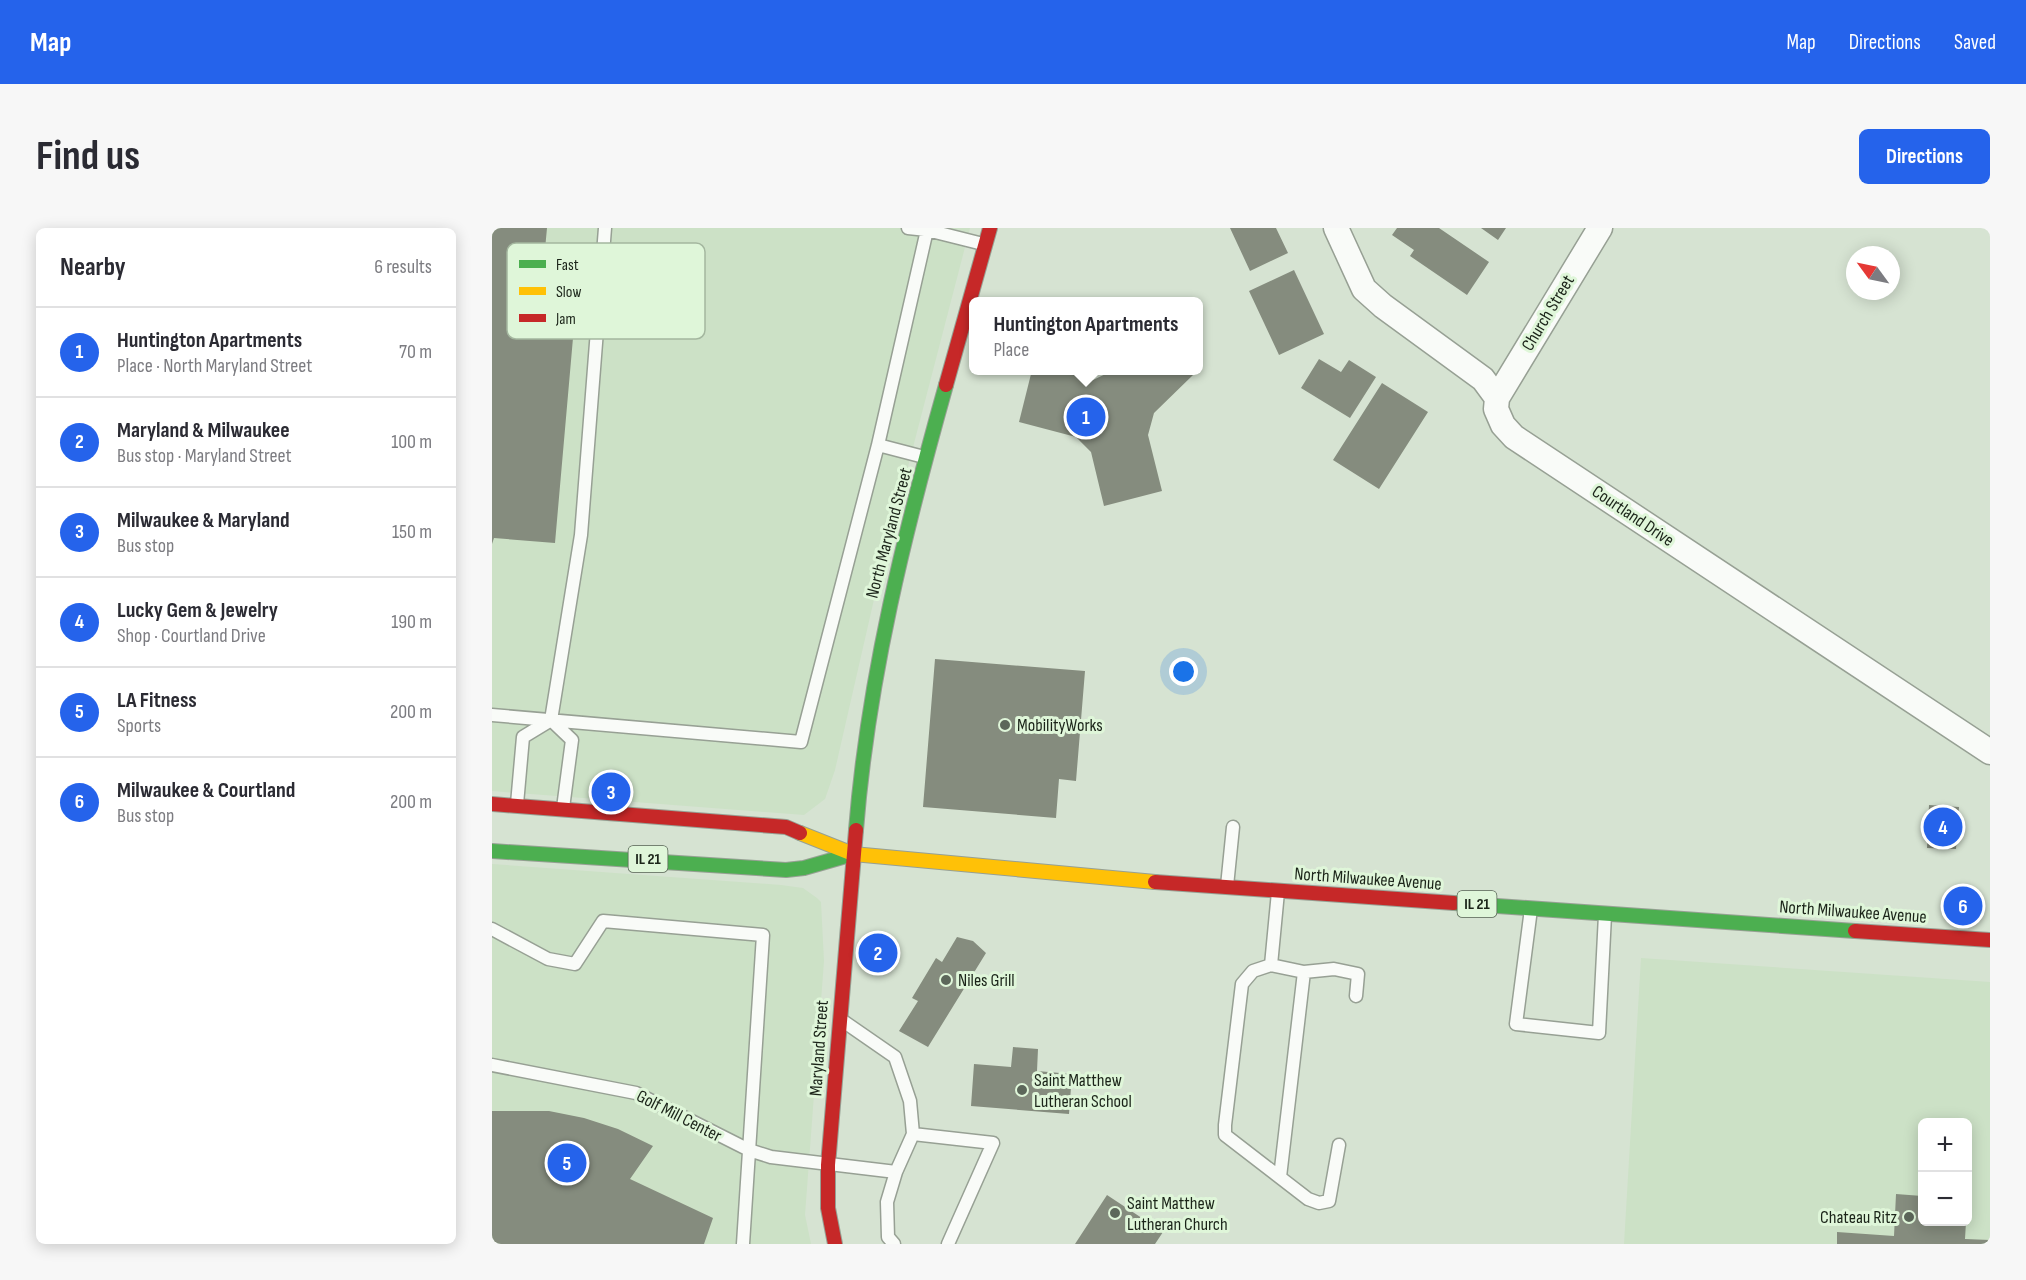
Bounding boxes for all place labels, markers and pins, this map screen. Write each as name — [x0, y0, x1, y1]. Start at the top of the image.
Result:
pin: 1 — [1066, 394, 1106, 440]
place label: MobilityWorks — [1017, 715, 1103, 736]
marker: MobilityWorks — [998, 718, 1012, 732]
pin: 3 — [592, 770, 630, 814]
pin: 4 — [1924, 804, 1962, 850]
pin: 6 — [1944, 884, 1982, 928]
pin: 2 — [858, 930, 898, 976]
place label: Niles Grill — [958, 970, 1015, 991]
marker: Niles Grill — [939, 973, 953, 987]
place label: Saint Matthew Lutheran School — [1034, 1070, 1132, 1112]
marker: Saint Matthew Lutheran School — [1015, 1083, 1029, 1097]
pin: 5 — [548, 1140, 586, 1186]
place label: Saint Matthew Lutheran Church — [1127, 1193, 1228, 1235]
marker: Saint Matthew Lutheran Church — [1108, 1206, 1122, 1220]
place label: Chateau Ritz — [1820, 1207, 1898, 1228]
marker: Chateau Ritz — [1902, 1210, 1916, 1224]

